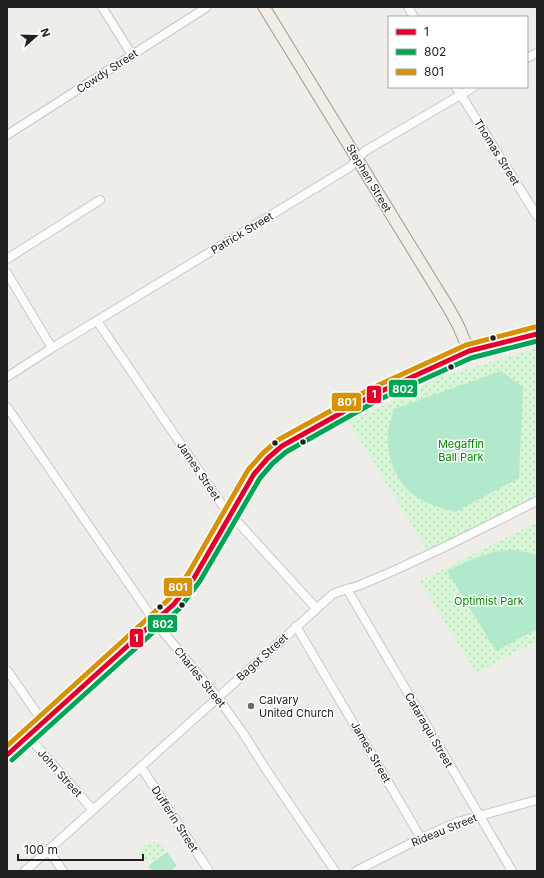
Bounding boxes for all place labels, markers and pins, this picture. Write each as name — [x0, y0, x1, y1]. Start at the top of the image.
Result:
unlabelled marker — [488, 333, 498, 343]
unlabelled marker — [446, 362, 456, 372]
unlabelled marker — [298, 437, 308, 447]
unlabelled marker — [270, 438, 280, 448]
unlabelled marker — [177, 600, 187, 610]
unlabelled marker — [155, 602, 165, 612]
place label: Calvary United Church — [259, 693, 334, 720]
marker: Calvary United Church — [246, 701, 256, 711]

